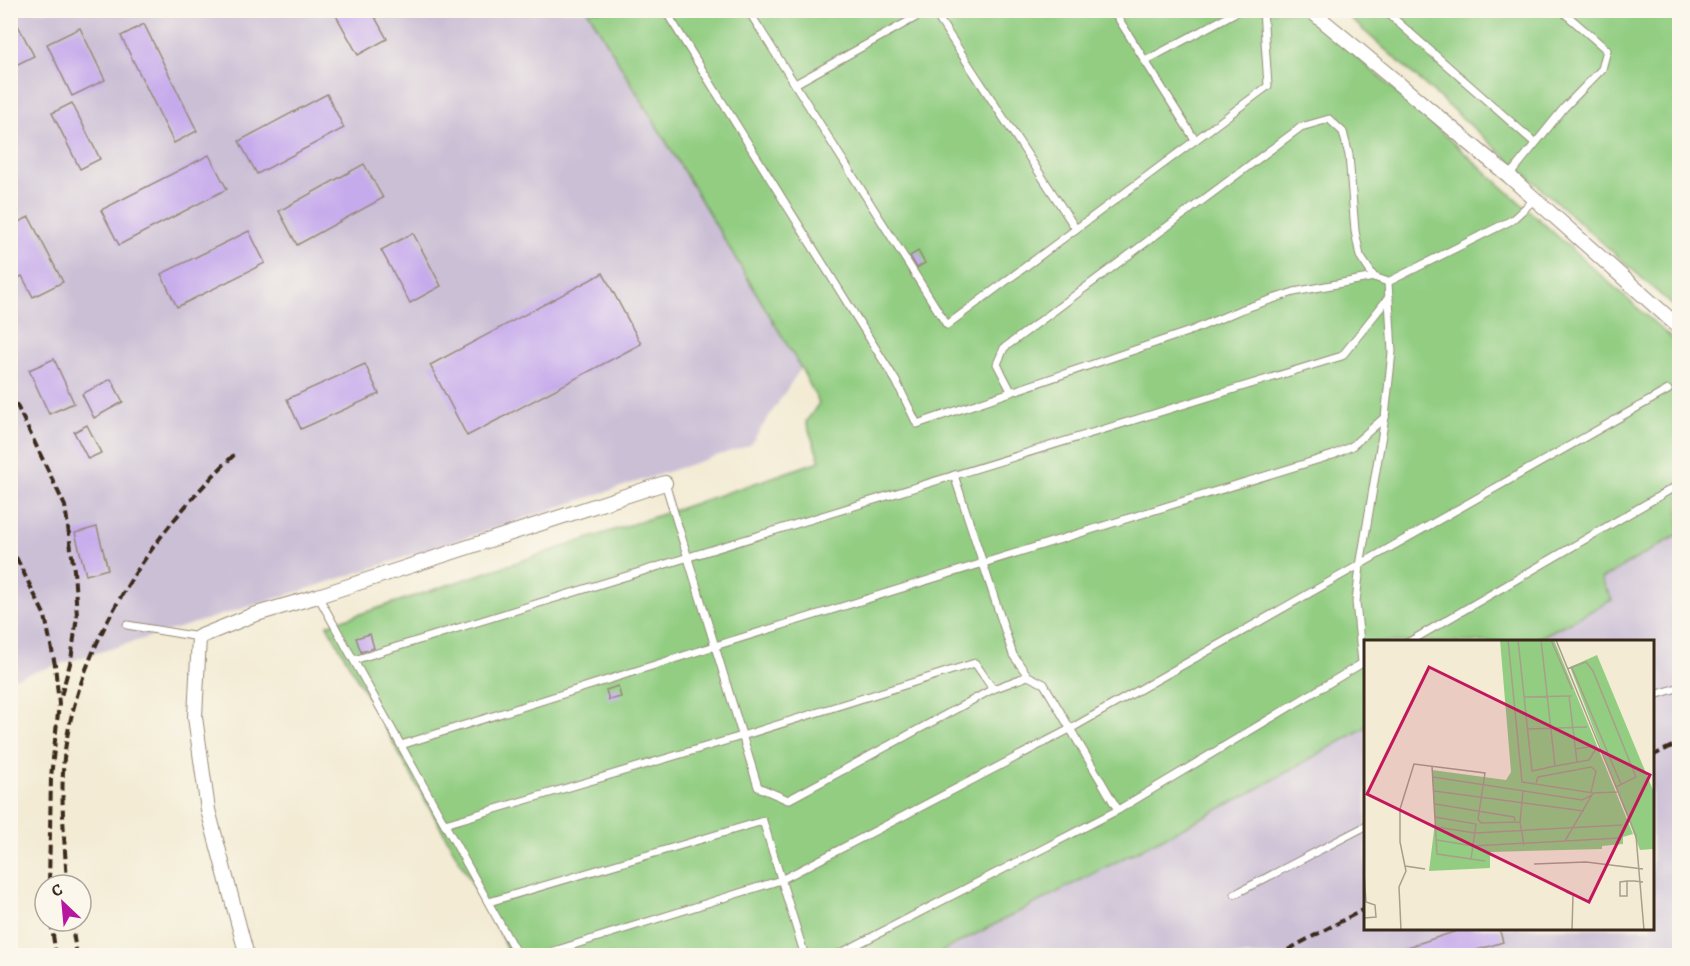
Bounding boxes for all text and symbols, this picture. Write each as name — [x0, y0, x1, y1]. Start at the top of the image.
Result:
inset map — [1364, 640, 1654, 930]
north arrow — [33, 873, 93, 933]
text: С — [48, 878, 66, 902]

